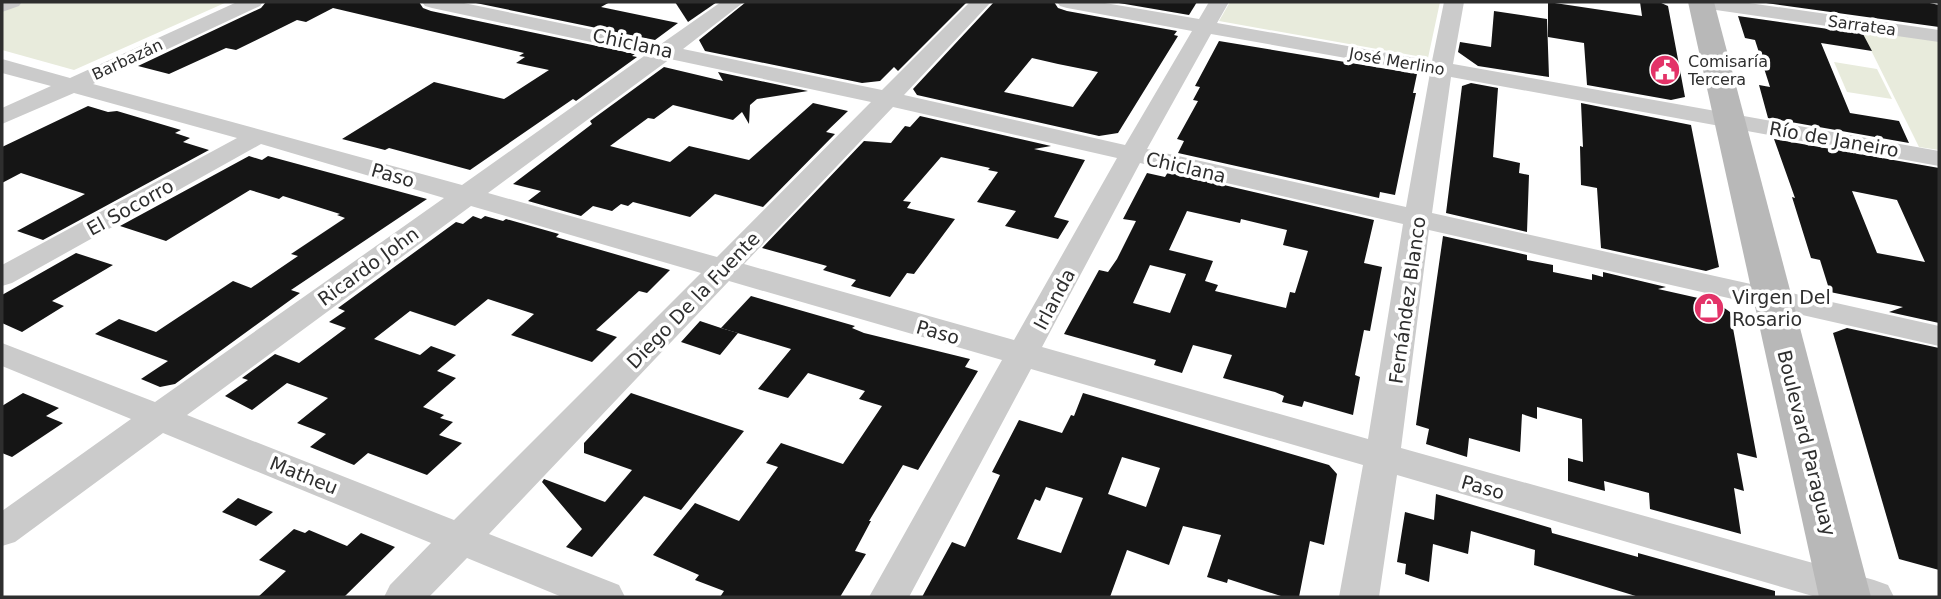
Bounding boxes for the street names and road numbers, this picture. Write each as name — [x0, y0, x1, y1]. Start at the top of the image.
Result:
street label: Sarratea — [1827, 11, 1897, 40]
street label: Chiclana — [591, 24, 675, 62]
street label: Barbazán — [89, 35, 166, 84]
street label: José Merlino — [1347, 44, 1446, 79]
street label: Río de Janeiro — [1767, 117, 1901, 161]
street label: Chiclana — [1144, 147, 1228, 187]
street label: Paso — [369, 158, 417, 192]
street label: El Socorro — [83, 174, 177, 240]
street label: Fernández Blanco — [1384, 215, 1430, 385]
street label: Ricardo John — [313, 222, 423, 310]
street label: Diego De la Fuente — [622, 227, 764, 373]
street label: Irlanda — [1029, 265, 1079, 333]
street label: Paso — [914, 315, 962, 349]
street label: Boulevard Paraguay — [1773, 348, 1841, 538]
street label: Matheu — [267, 451, 341, 499]
street label: Paso — [1459, 470, 1507, 504]

